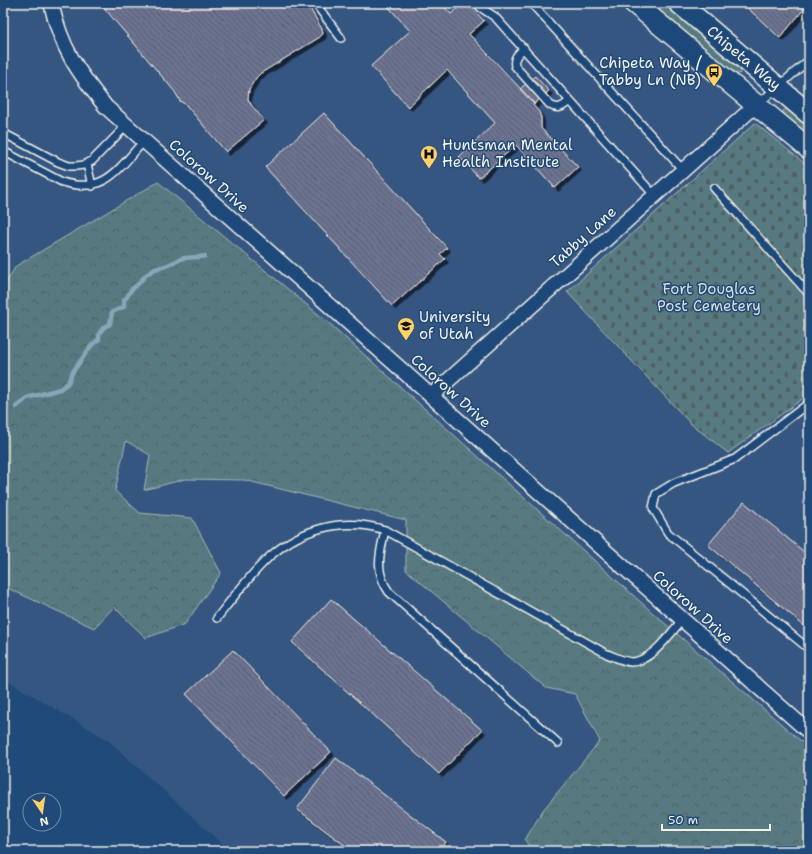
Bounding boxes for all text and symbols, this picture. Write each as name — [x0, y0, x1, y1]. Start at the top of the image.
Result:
street label: Chipeta Way — [703, 21, 785, 95]
place label: Chipeta Way / Tabby Ln (NB) — [599, 53, 703, 90]
bus stop icon: Chipeta Way / Tabby Ln (NB) — [704, 62, 724, 87]
street label: Colorow Drive — [165, 135, 253, 217]
place label: Huntsman Mental Health Institute — [442, 135, 573, 172]
hospital icon: Huntsman Mental Health Institute — [419, 144, 439, 169]
street label: Tabby Lane — [545, 202, 621, 272]
park label: Fort Douglas Post Cemetery — [657, 279, 761, 316]
place label: University of Utah — [419, 307, 491, 344]
school or university icon: University of Utah — [396, 316, 416, 341]
street label: Colorow Drive — [407, 350, 495, 432]
street label: Colorow Drive — [649, 566, 737, 648]
north arrow — [22, 792, 62, 832]
scale bar — [662, 806, 770, 832]
text: 50 m — [668, 812, 698, 828]
text: N — [38, 813, 50, 830]

